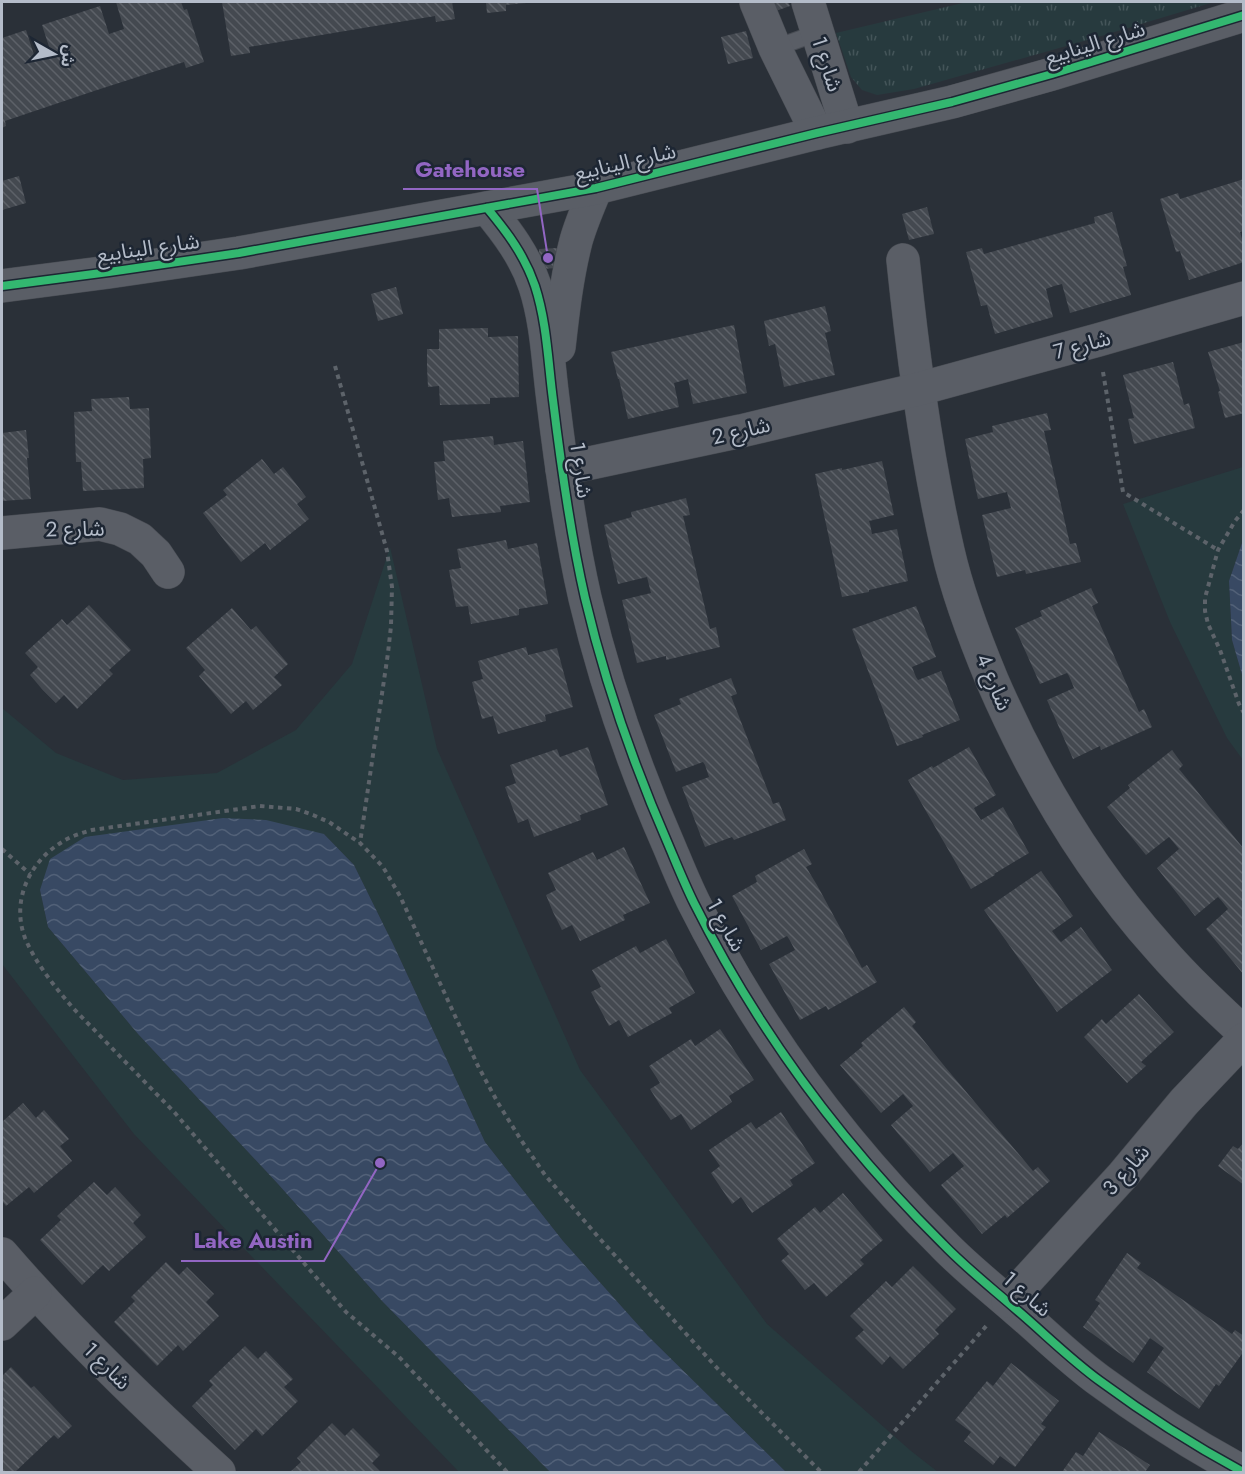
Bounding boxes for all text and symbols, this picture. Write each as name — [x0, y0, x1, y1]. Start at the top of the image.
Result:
street label: شارع الينابيع — [1041, 14, 1149, 72]
north arrow — [24, 24, 84, 84]
street label: شارع 1 — [804, 32, 850, 96]
text: ش — [55, 44, 81, 69]
street label: شارع الينابيع — [571, 136, 679, 188]
callout: Gatehouse — [403, 149, 537, 189]
text: Gatehouse — [415, 153, 525, 185]
street label: شارع الينابيع — [95, 226, 201, 270]
street label: شارع 7 — [1050, 323, 1114, 367]
street label: شارع 2 — [709, 410, 773, 452]
street label: شارع 1 — [562, 440, 600, 500]
street label: شارع 2 — [45, 513, 105, 545]
street label: شارع 4 — [969, 649, 1019, 715]
street label: شارع 1 — [699, 893, 753, 957]
street label: شارع 3 — [1095, 1138, 1157, 1202]
callout: Lake Austin — [181, 1221, 324, 1261]
text: Lake Austin — [193, 1224, 313, 1256]
street label: شارع 1 — [996, 1264, 1058, 1324]
street label: شارع 1 — [76, 1335, 138, 1397]

